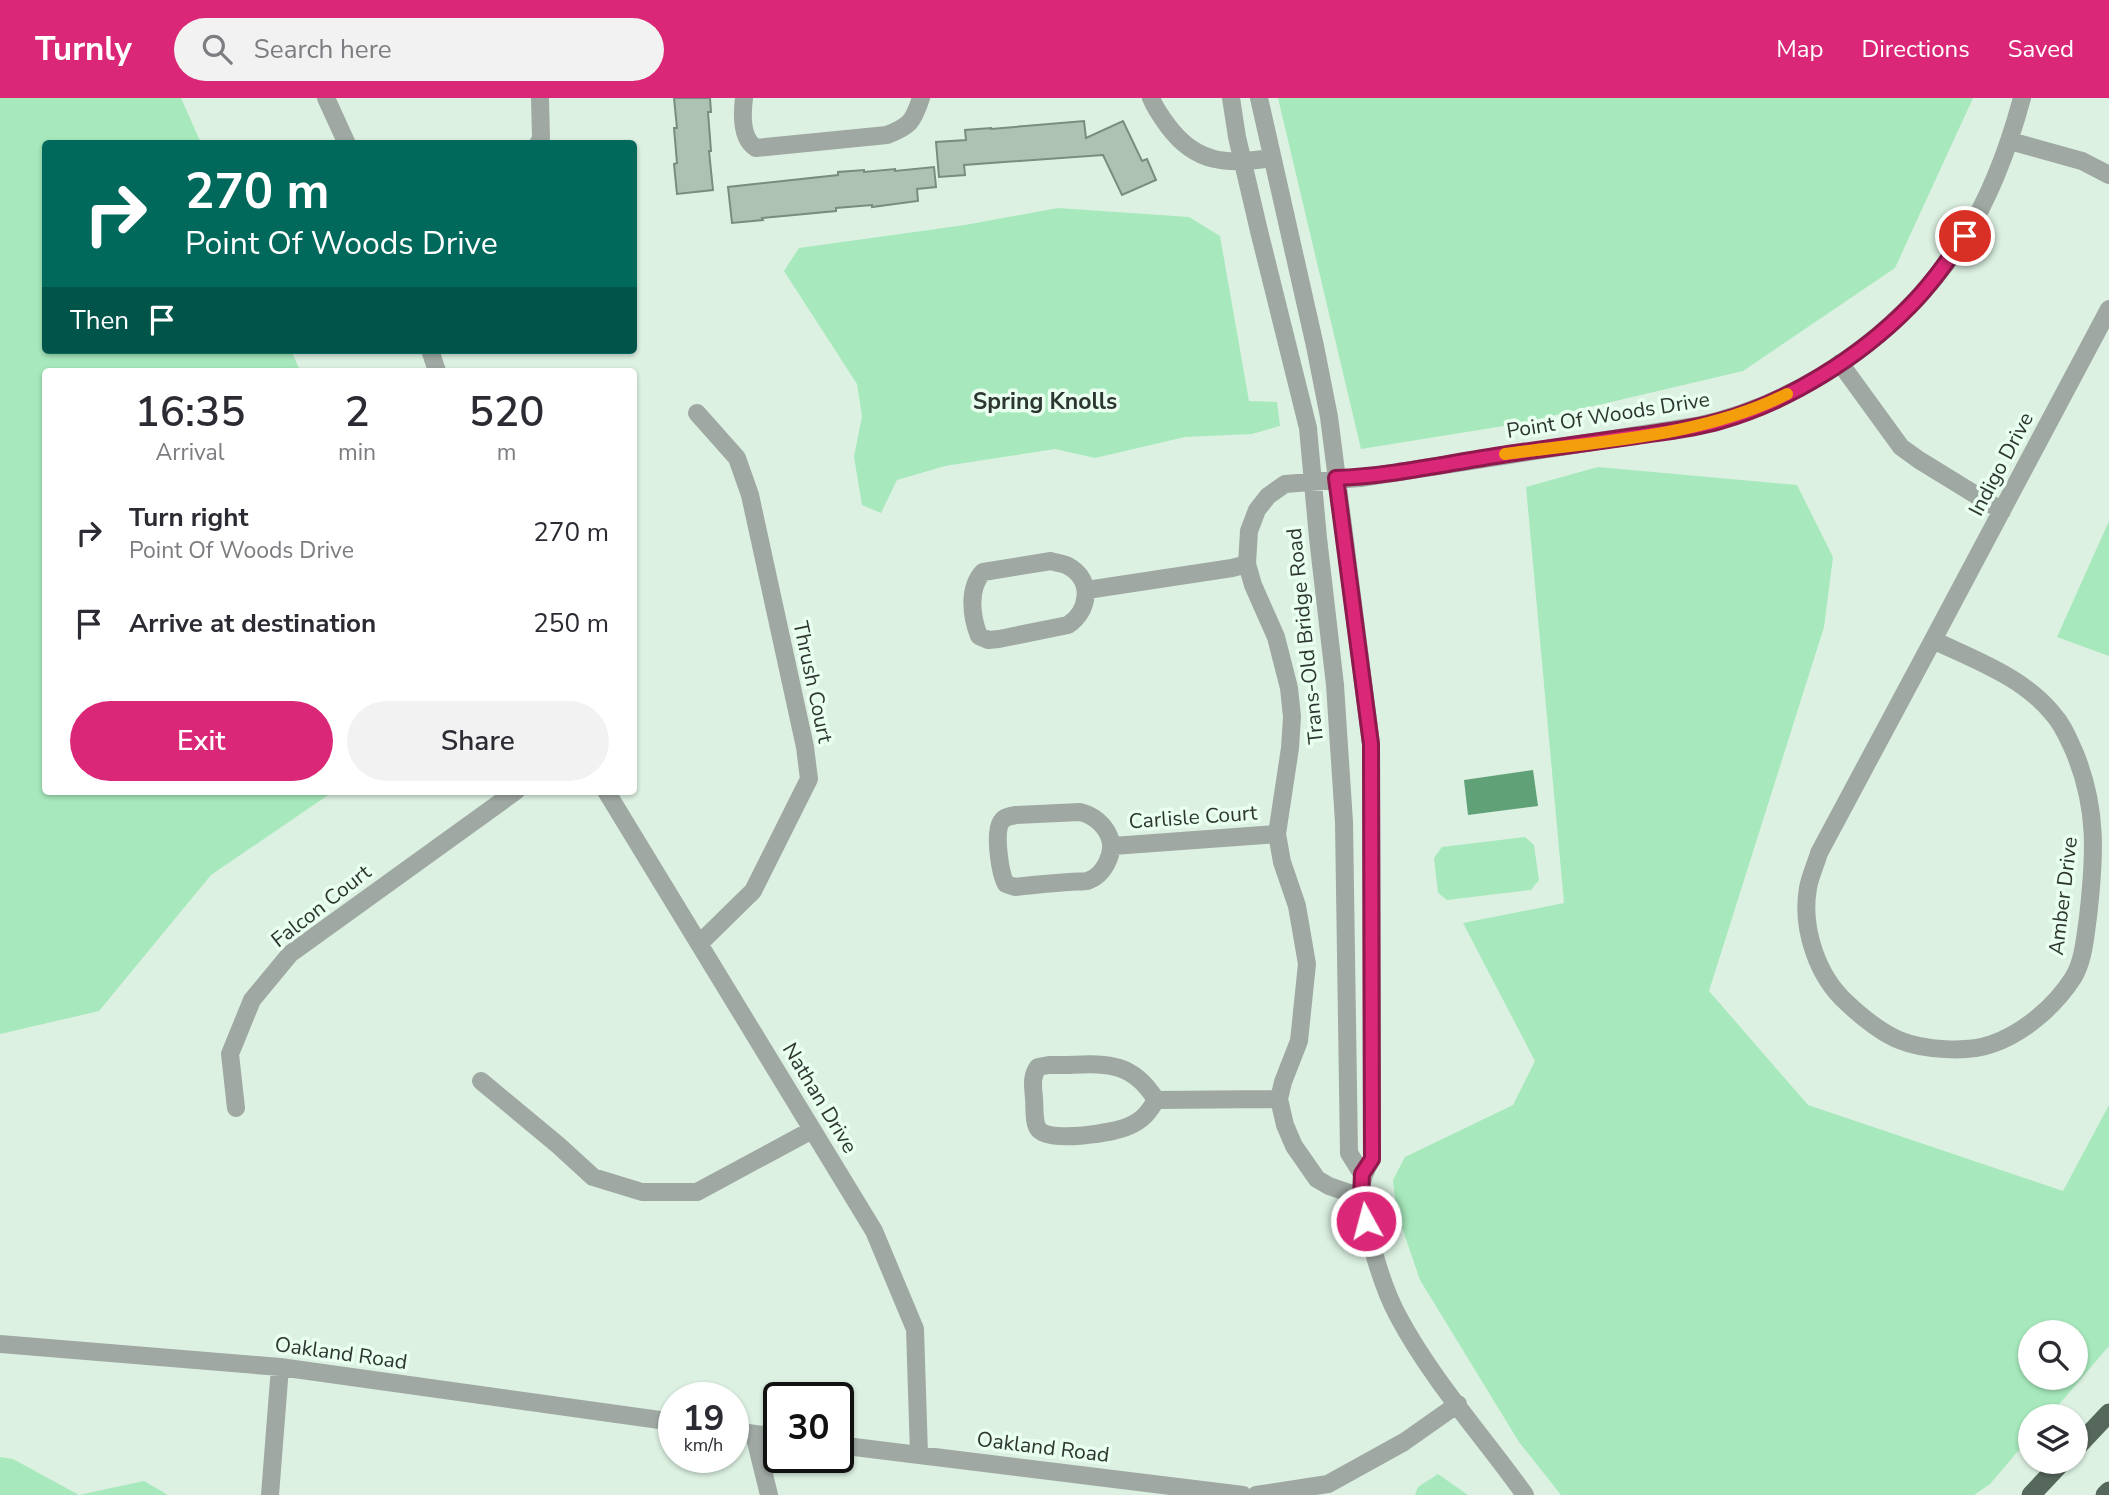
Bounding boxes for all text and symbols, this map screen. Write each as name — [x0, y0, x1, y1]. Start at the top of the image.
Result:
search box — [174, 18, 664, 81]
text: Turnly — [35, 27, 132, 72]
icon: search — [198, 30, 236, 68]
text: Search here — [254, 32, 392, 67]
text: Map — [1776, 33, 1823, 65]
text: Directions — [1861, 33, 1970, 65]
text: Saved — [2008, 33, 2074, 65]
text: 270 m — [185, 158, 329, 225]
icon: right — [70, 168, 161, 259]
pin — [1935, 206, 1995, 266]
icon: arrive — [1946, 217, 1984, 255]
text: Point Of Woods Drive — [185, 222, 498, 265]
icon: arrive — [143, 301, 181, 339]
text: Then — [70, 303, 129, 338]
text: 16:35 — [135, 384, 245, 441]
text: 2 — [344, 384, 370, 441]
text: 520 — [469, 384, 544, 441]
street label: Point Of Woods Drive — [1504, 385, 1712, 445]
district label: Spring Knolls — [973, 386, 1117, 417]
street label: Indigo Drive — [1962, 407, 2040, 521]
text: Arrival — [155, 437, 225, 468]
text: min — [338, 437, 376, 468]
text: m — [497, 437, 516, 468]
text: Turn right — [129, 500, 248, 535]
icon: right — [70, 514, 108, 552]
text: 270 m — [533, 515, 609, 550]
street label: Trans-Old Bridge Road — [1280, 527, 1330, 745]
text: Point Of Woods Drive — [129, 535, 354, 566]
icon: arrive — [70, 605, 108, 643]
text: Arrive at destination — [129, 606, 376, 641]
text: 250 m — [533, 606, 609, 641]
street label: Thrush Court — [786, 619, 840, 746]
button: Exit — [70, 701, 333, 781]
button: Share — [347, 701, 609, 781]
street label: Carlisle Court — [1128, 799, 1259, 835]
street label: Amber Drive — [2042, 835, 2084, 957]
street label: Falcon Court — [265, 858, 377, 954]
street label: Nathan Drive — [776, 1038, 864, 1158]
position arrow — [1329, 1184, 1403, 1258]
map controls — [2018, 1320, 2088, 1474]
button: search — [2018, 1320, 2088, 1390]
street label: Oakland Road — [273, 1330, 409, 1376]
speed limit sign: 30 — [763, 1382, 854, 1473]
text: 19 — [682, 1395, 725, 1442]
button: layers — [2018, 1404, 2088, 1474]
street label: Oakland Road — [975, 1425, 1111, 1469]
text: km/h — [684, 1433, 723, 1457]

